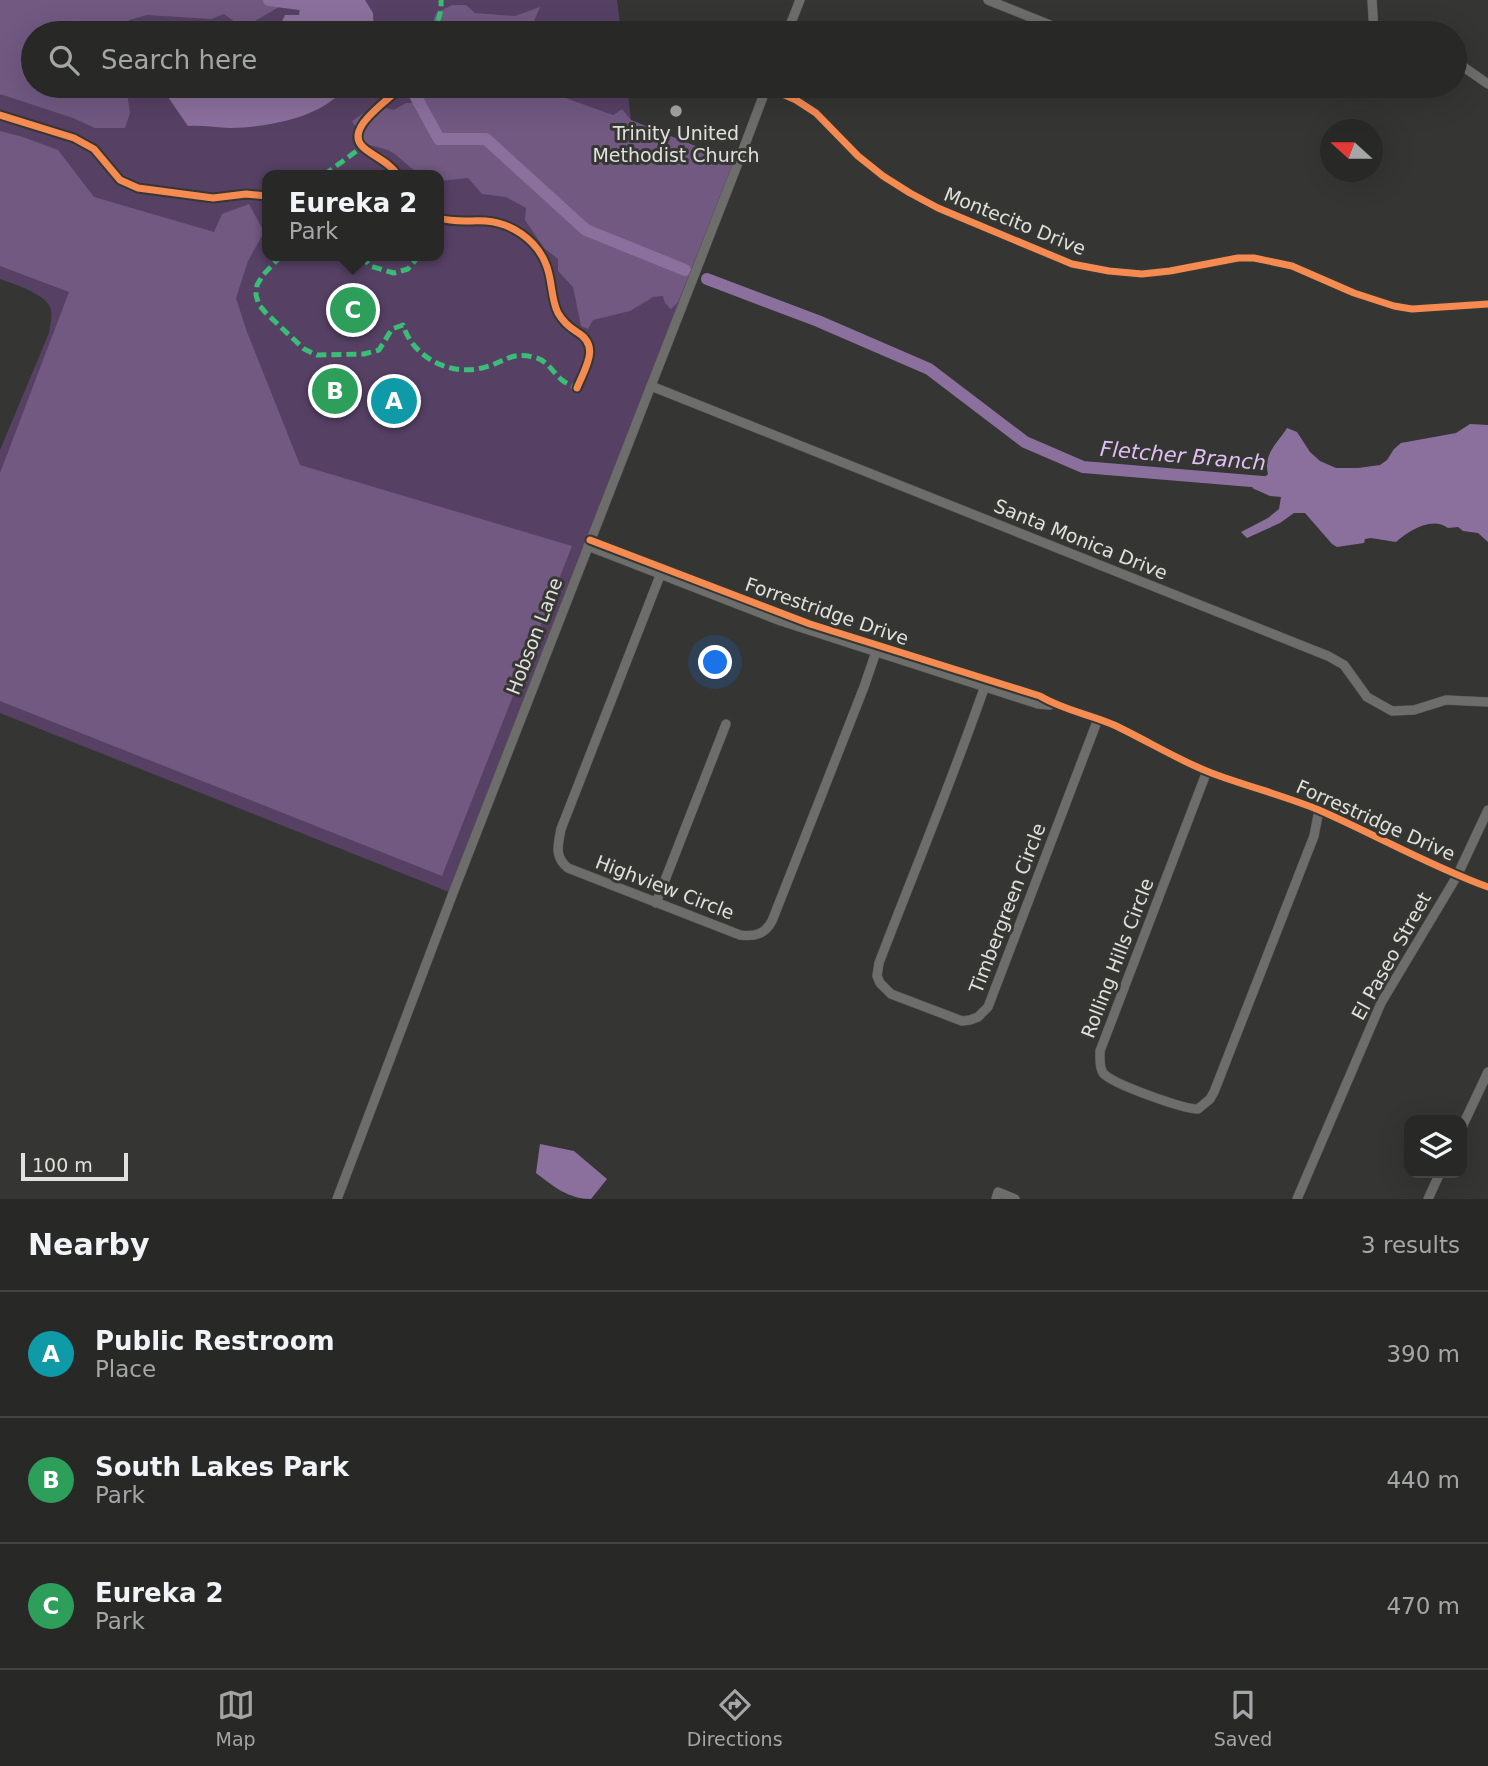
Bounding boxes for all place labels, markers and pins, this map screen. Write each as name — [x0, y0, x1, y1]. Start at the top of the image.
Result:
marker: Trinity United Methodist Church — [668, 103, 684, 119]
place label: Trinity United Methodist Church — [592, 122, 760, 166]
pin: C — [330, 284, 376, 336]
pin: B — [312, 365, 358, 417]
pin: A — [371, 375, 417, 427]

